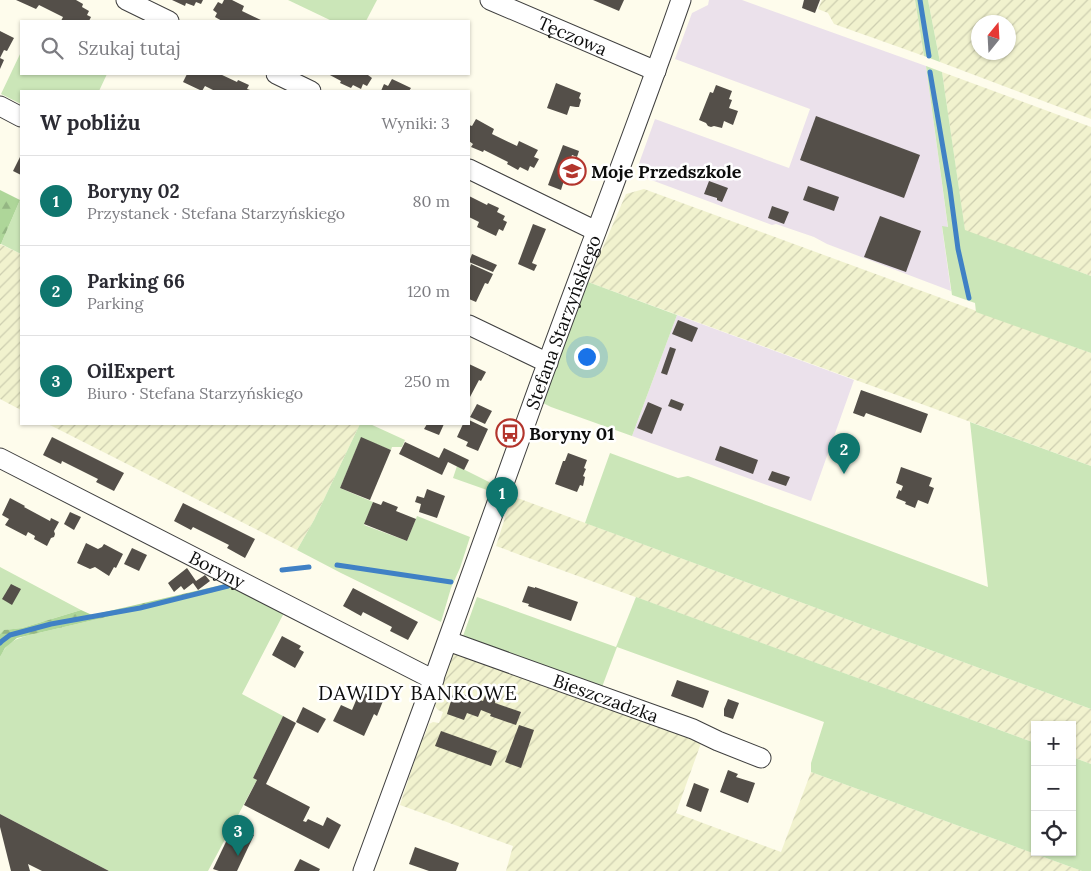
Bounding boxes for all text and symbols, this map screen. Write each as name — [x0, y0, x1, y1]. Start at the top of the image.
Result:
street label: Tęczowa — [535, 11, 611, 60]
north arrow — [971, 15, 1016, 60]
search box — [20, 20, 470, 75]
icon: search — [38, 34, 66, 62]
text: Szukaj tutaj — [78, 36, 181, 60]
text: W pobliżu — [40, 109, 140, 136]
text: Wyniki: 3 — [381, 113, 450, 133]
school or university icon: Moje Przedszkole — [557, 156, 587, 186]
place label: Moje Przedszkole — [591, 160, 742, 183]
text: Boryny 02 — [87, 179, 180, 203]
text: 1 — [53, 191, 59, 211]
text: 80 m — [413, 191, 450, 211]
text: Przystanek · Stefana Starzyńskiego — [87, 203, 345, 223]
street label: Stefana Starzyńskiego — [520, 232, 605, 413]
text: Parking 66 — [87, 269, 185, 293]
text: 2 — [52, 281, 60, 301]
text: 120 m — [407, 281, 450, 301]
text: Parking — [87, 293, 143, 313]
your location — [574, 344, 600, 370]
text: OilExpert — [87, 359, 174, 383]
text: 3 — [52, 371, 60, 391]
text: 250 m — [404, 371, 450, 391]
text: Biuro · Stefana Starzyńskiego — [87, 383, 303, 403]
bus stop icon: Boryny 01 — [495, 418, 525, 448]
place label: Boryny 01 — [529, 422, 614, 445]
pin: 2 — [828, 433, 860, 474]
pin: 1 — [486, 477, 518, 518]
street label: Boryny — [185, 545, 249, 593]
street label: Bieszczadzka — [550, 668, 662, 727]
district label: DAWIDY BANKOWE — [318, 680, 518, 705]
map controls — [1031, 721, 1076, 856]
button: + — [1031, 721, 1076, 766]
button: − — [1031, 766, 1076, 811]
button: locate — [1031, 811, 1076, 856]
pin: 3 — [222, 815, 254, 856]

